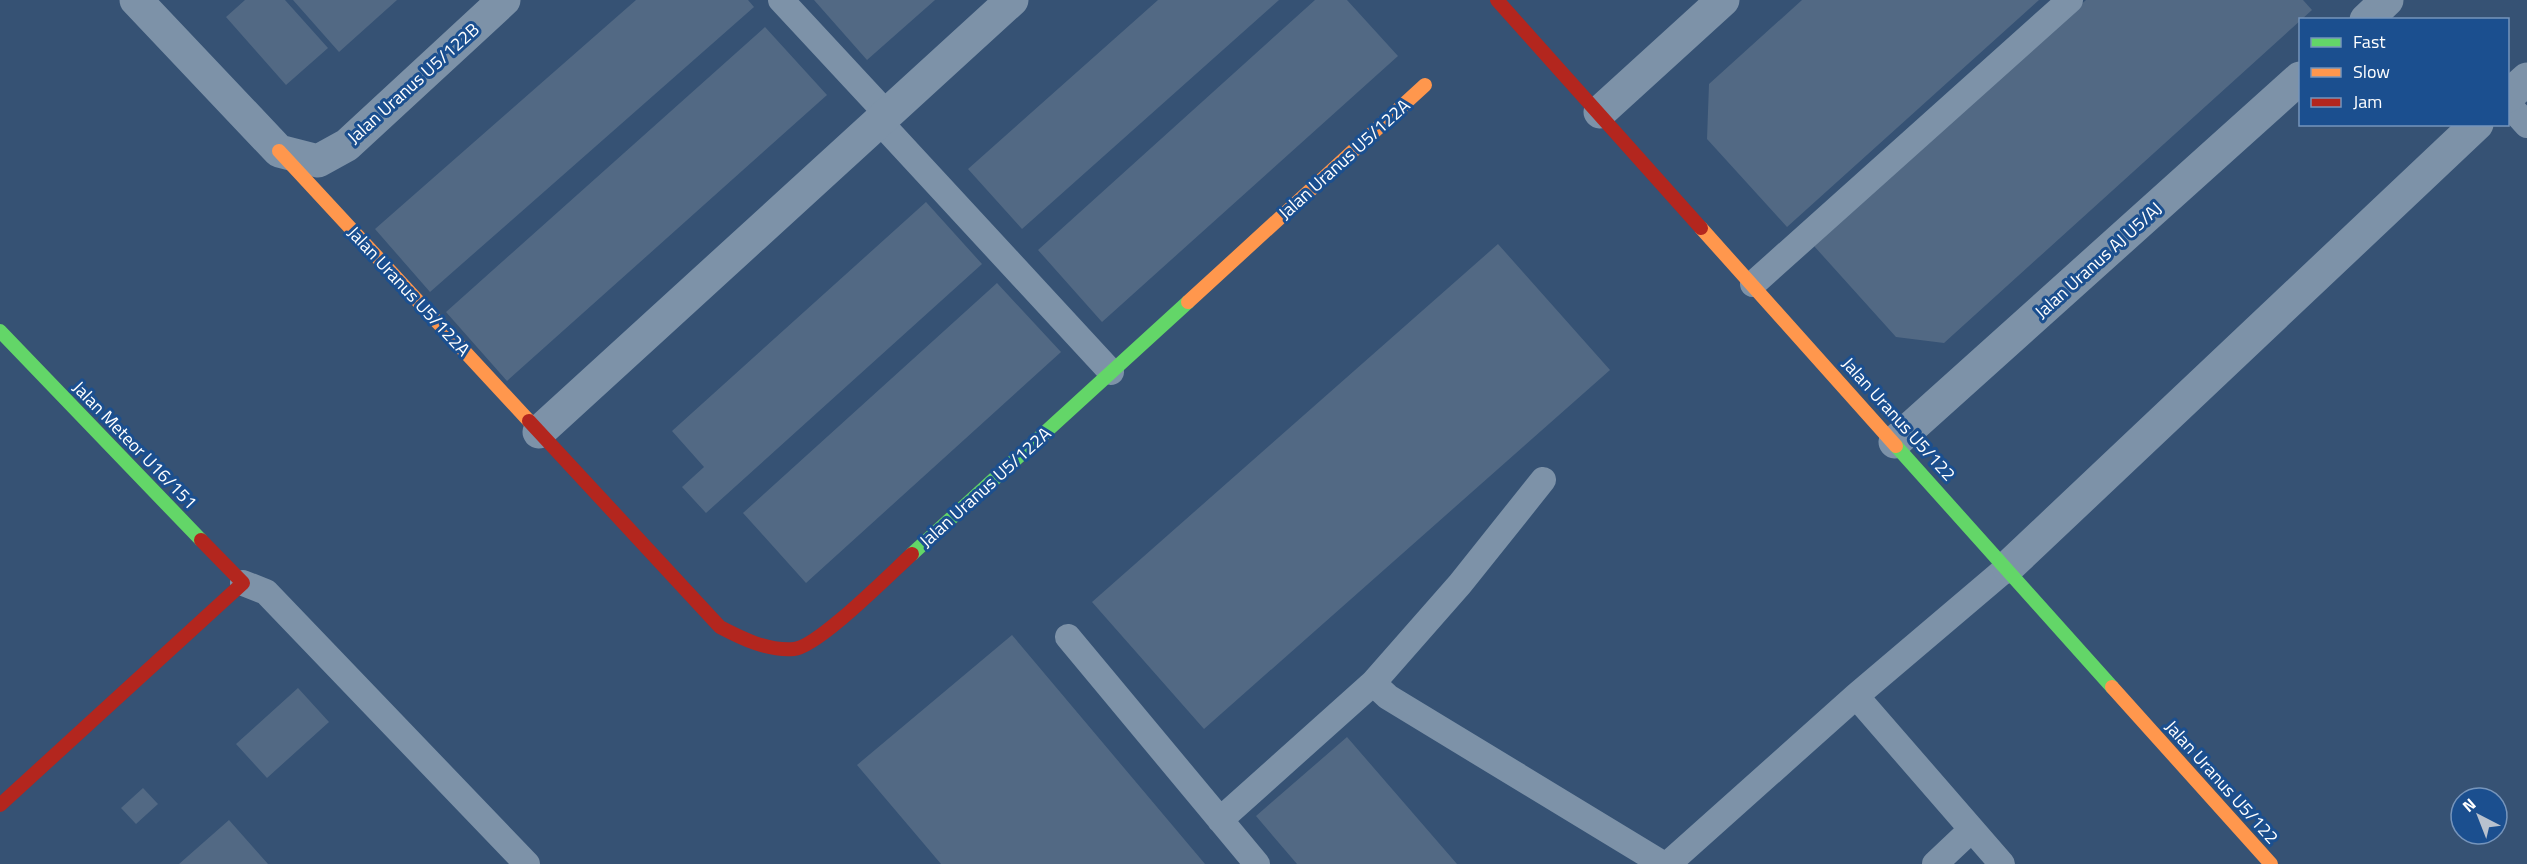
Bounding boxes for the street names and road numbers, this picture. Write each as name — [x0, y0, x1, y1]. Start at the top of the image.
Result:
street label: Jalan Uranus U5/122B — [341, 16, 485, 150]
street label: Jalan Uranus U5/122A — [1272, 92, 1416, 226]
street label: Jalan Uranus AJ U5/AJ — [2028, 195, 2168, 325]
street label: Jalan Uranus U5/122A — [341, 220, 477, 362]
street label: Jalan Uranus U5/122 — [1836, 351, 1962, 487]
street label: Jalan Meteor U16/151 — [66, 375, 204, 515]
street label: Jalan Uranus U5/122A — [913, 420, 1057, 554]
street label: Jalan Uranus U5/122 — [2159, 714, 2285, 850]

